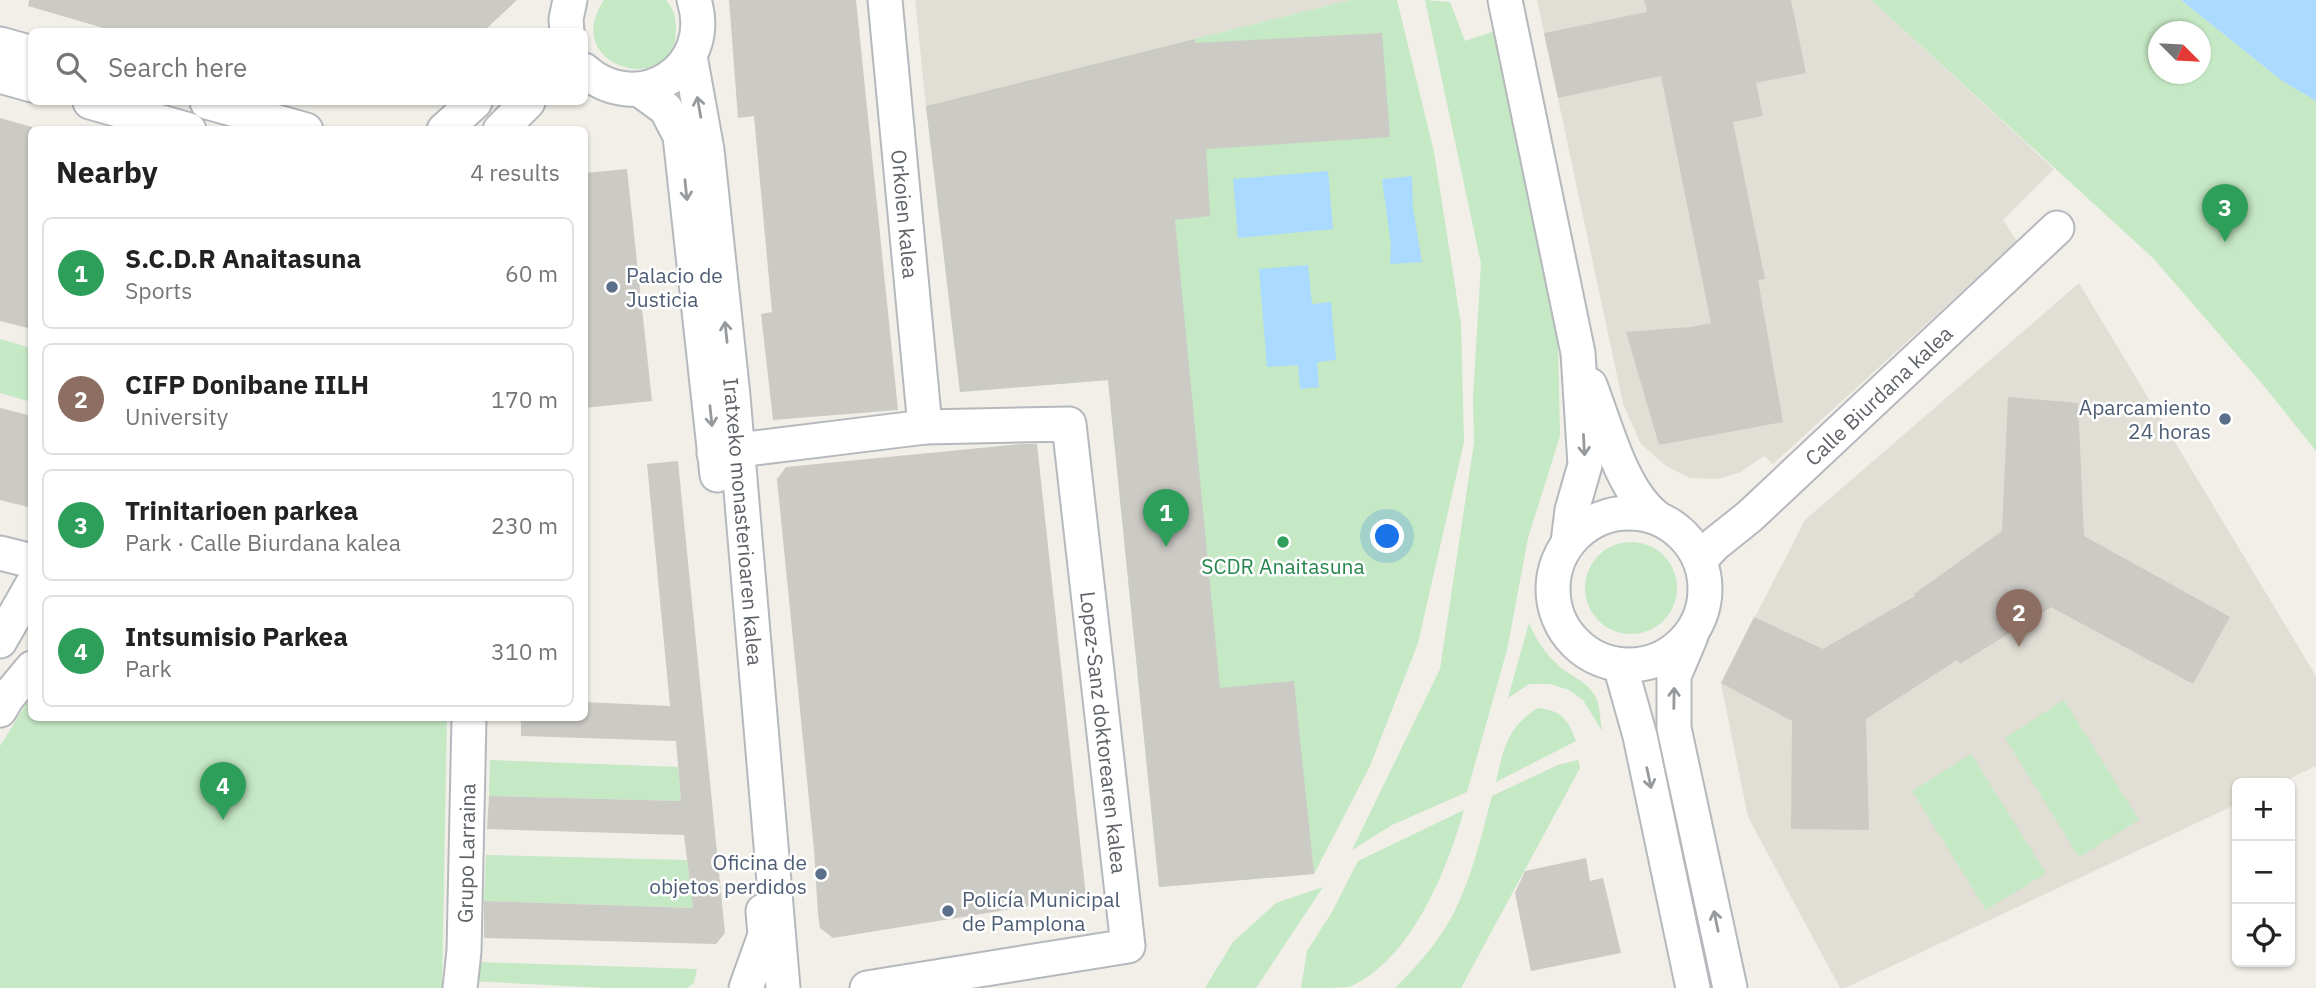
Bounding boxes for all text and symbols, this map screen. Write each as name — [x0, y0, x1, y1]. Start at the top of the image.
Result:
north arrow — [2148, 21, 2211, 84]
search box — [28, 28, 588, 105]
icon: search — [52, 48, 90, 86]
text: Search here — [108, 50, 247, 84]
one-way arrow — [692, 96, 706, 118]
street label: Orkoien kalea — [885, 148, 925, 280]
text: Nearby — [56, 152, 158, 191]
text: 4 results — [470, 157, 560, 187]
one-way arrow — [680, 178, 693, 201]
pin: 3 — [2202, 184, 2248, 242]
text: S.C.D.R Anaitasuna — [125, 241, 361, 275]
text: 1 — [74, 258, 88, 288]
text: 60 m — [505, 258, 558, 288]
place label: Palacio de Justicia — [626, 261, 723, 313]
text: Sports — [125, 275, 192, 305]
marker: Palacio de Justicia — [604, 279, 620, 295]
street label: Calle Biurdana kalea — [1799, 319, 1958, 472]
one-way arrow — [719, 322, 732, 344]
text: CIFP Donibane IILH — [125, 367, 369, 401]
street label: Iratxeko monasterioaren kalea — [717, 376, 770, 667]
text: 2 — [74, 384, 88, 414]
text: 170 m — [491, 384, 558, 414]
place label: Aparcamiento 24 horas — [2079, 393, 2211, 445]
text: University — [125, 401, 228, 431]
one-way arrow — [704, 405, 717, 427]
marker: Aparcamiento 24 horas — [2217, 411, 2233, 427]
one-way arrow — [1577, 434, 1590, 457]
pin: 1 — [1143, 489, 1189, 547]
text: Trinitarioen parkea — [125, 493, 358, 527]
text: 3 — [74, 510, 88, 540]
text: 230 m — [491, 510, 558, 540]
your location — [1370, 519, 1404, 553]
text: Park · Calle Biurdana kalea — [125, 527, 401, 557]
marker: SCDR Anaitasuna — [1275, 534, 1291, 550]
place label: SCDR Anaitasuna — [1201, 552, 1365, 580]
pin: 2 — [1996, 589, 2042, 647]
street label: Lopez-Sanz doktorearen kalea — [1074, 590, 1134, 875]
text: Intsumisio Parkea — [125, 619, 348, 653]
text: 4 — [74, 636, 88, 666]
text: 310 m — [491, 636, 558, 666]
text: Park — [125, 653, 172, 683]
one-way arrow — [1667, 687, 1681, 710]
pin: 4 — [200, 762, 246, 820]
one-way arrow — [1643, 766, 1656, 789]
map controls — [2232, 778, 2295, 967]
button: + — [2232, 778, 2295, 841]
street label: Grupo Larraina — [451, 783, 482, 923]
button: − — [2232, 841, 2295, 904]
place label: Oficina de objetos perdidos — [649, 848, 807, 900]
marker: Oficina de objetos perdidos — [813, 866, 829, 882]
place label: Policía Municipal de Pamplona — [962, 885, 1120, 937]
marker: Policía Municipal de Pamplona — [940, 903, 956, 919]
button: locate — [2232, 904, 2295, 967]
one-way arrow — [1708, 910, 1722, 933]

